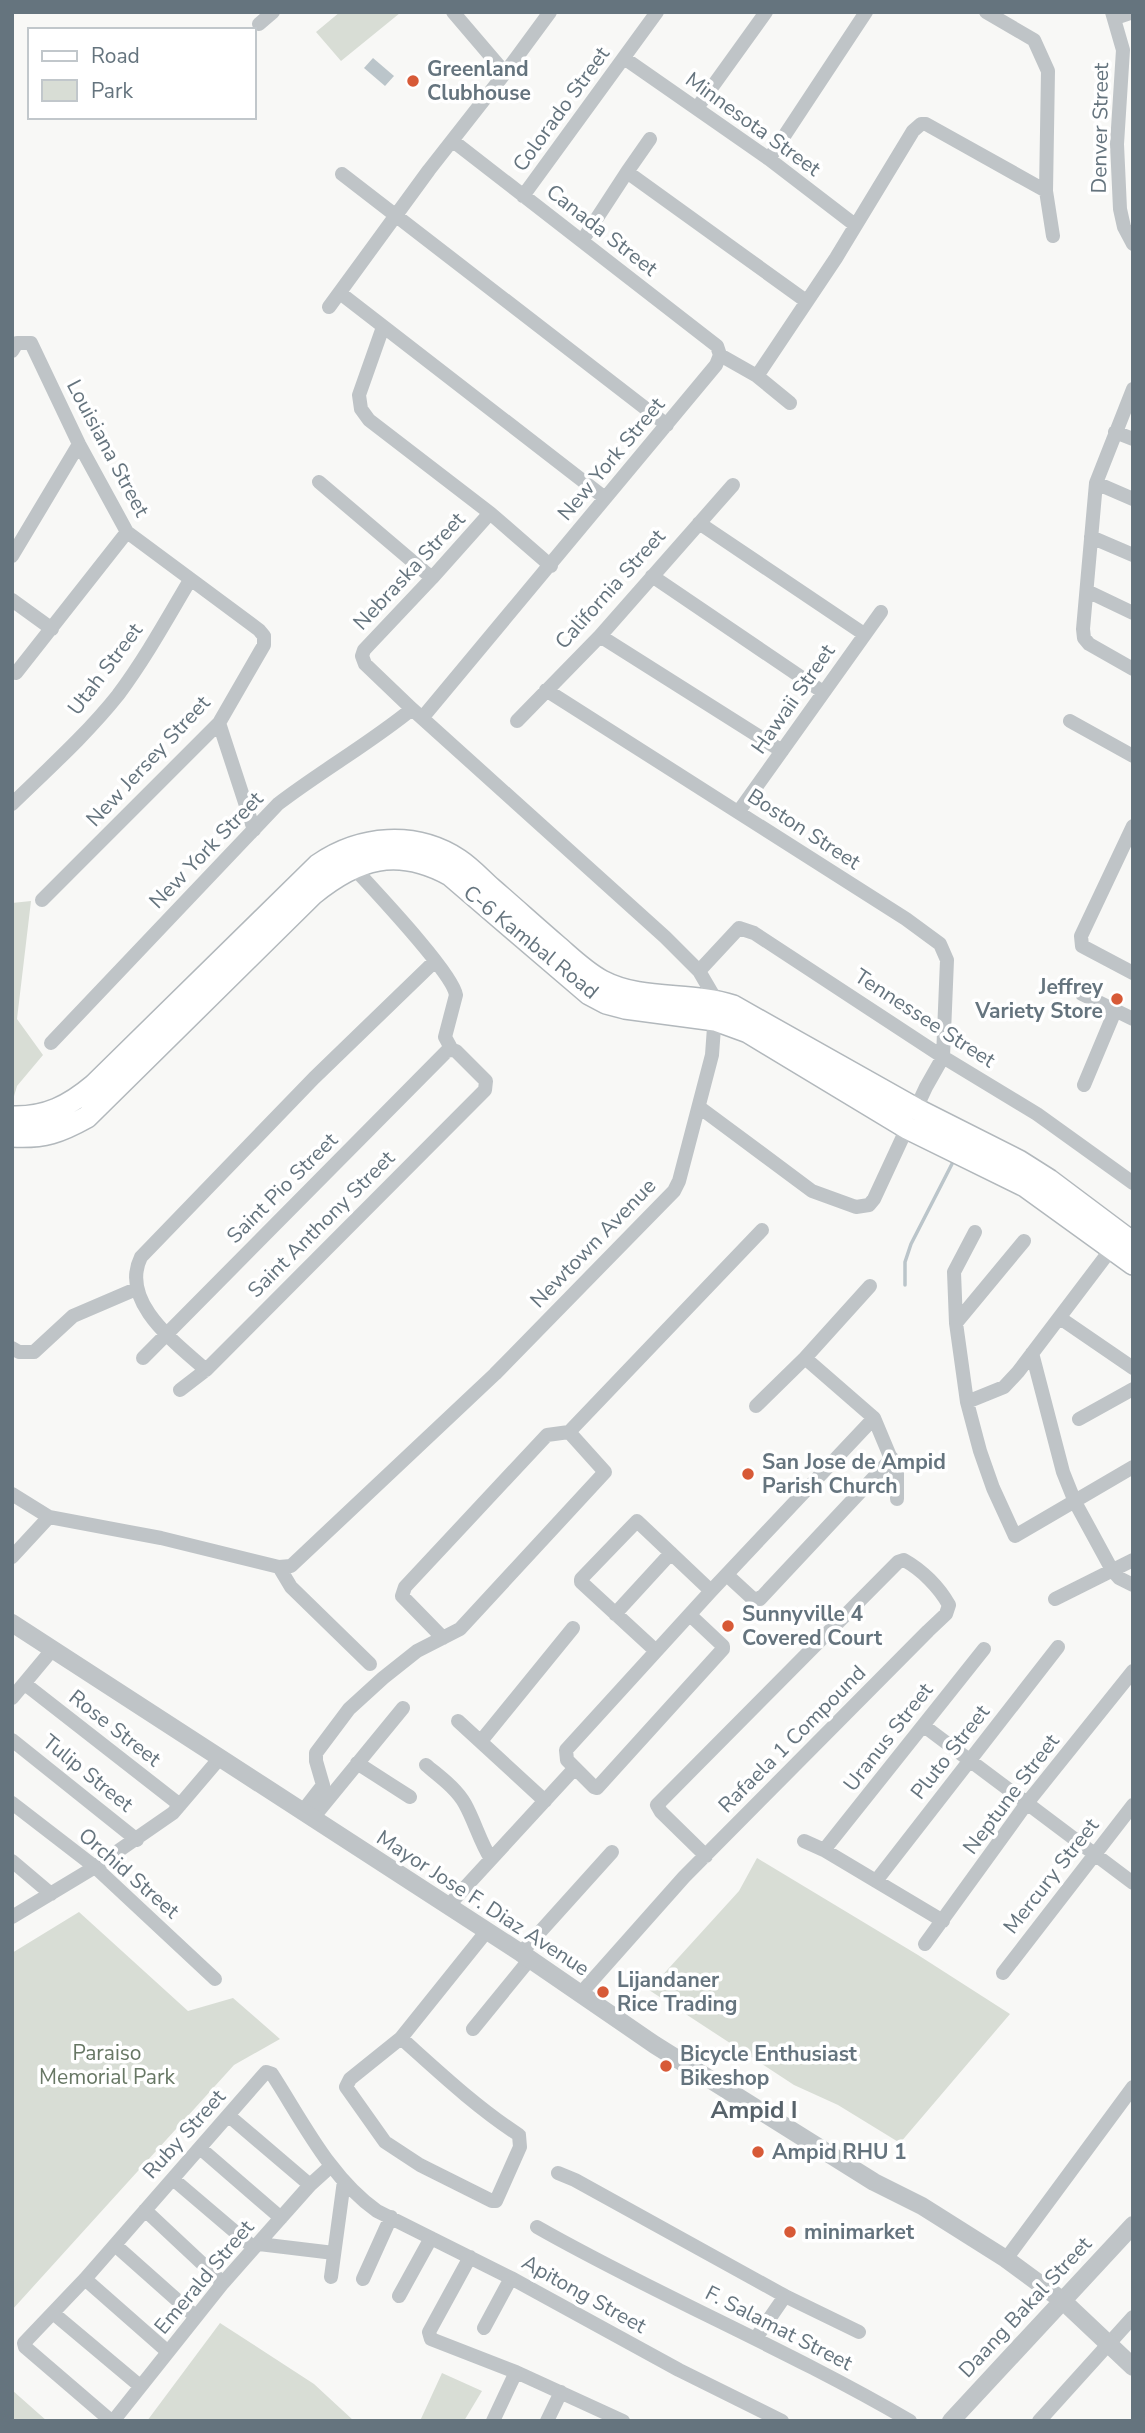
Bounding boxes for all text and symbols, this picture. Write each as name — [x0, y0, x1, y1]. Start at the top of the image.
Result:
legend — [28, 28, 256, 119]
street label: Colorado Street — [506, 40, 616, 177]
text: Road — [91, 42, 140, 70]
place label: Greenland Clubhouse — [427, 55, 531, 107]
street label: Denver Street — [1085, 62, 1115, 194]
street label: Minnesota Street — [680, 65, 827, 183]
marker: Greenland Clubhouse — [405, 73, 421, 89]
text: Park — [91, 77, 133, 105]
street label: Canada Street — [541, 178, 664, 283]
street label: Louisiana Street — [60, 375, 156, 522]
street label: New York Street — [551, 391, 671, 527]
street label: Nebraska Street — [347, 505, 471, 636]
street label: California Street — [549, 522, 672, 655]
street label: Utah Street — [61, 617, 149, 721]
street label: Hawaii Street — [745, 638, 842, 759]
street label: New Jersey Street — [80, 689, 217, 833]
street label: Boston Street — [742, 782, 866, 876]
street label: New York Street — [143, 785, 270, 915]
street label: C-6 Kambal Road — [457, 879, 605, 1005]
street label: Tennessee Street — [849, 962, 1001, 1074]
place label: Jeffrey Variety Store — [974, 973, 1104, 1025]
marker: Jeffrey Variety Store — [1109, 991, 1125, 1007]
street label: Saint Pio Street — [220, 1126, 344, 1250]
street label: Saint Anthony Street — [241, 1144, 401, 1304]
street label: Newtown Avenue — [524, 1172, 662, 1314]
place label: San Jose de Ampid Parish Church — [762, 1448, 946, 1500]
marker: San Jose de Ampid Parish Church — [740, 1466, 756, 1482]
place label: Sunnyville 4 Covered Court — [742, 1600, 883, 1652]
marker: Sunnyville 4 Covered Court — [720, 1618, 736, 1634]
street label: Rafaela 1 Compound — [712, 1659, 872, 1819]
street label: Uranus Street — [837, 1677, 940, 1797]
street label: Rose Street — [63, 1683, 167, 1773]
street label: Pluto Street — [904, 1698, 996, 1805]
street label: Tulip Street — [37, 1728, 140, 1819]
street label: Neptune Street — [957, 1728, 1066, 1860]
street label: Mercury Street — [997, 1812, 1105, 1940]
street label: Orchid Street — [73, 1821, 186, 1925]
street label: Mayor Jose F. Diaz Avenue — [371, 1824, 595, 1982]
place label: Lijandaner Rice Trading — [617, 1966, 737, 2018]
marker: Lijandaner Rice Trading — [595, 1984, 611, 2000]
park label: Paraiso Memorial Park — [39, 2039, 175, 2091]
place label: Bicycle Enthusiast Bikeshop — [680, 2040, 858, 2092]
marker: Bicycle Enthusiast Bikeshop — [658, 2058, 674, 2074]
street label: Ruby Street — [136, 2083, 232, 2185]
district label: Ampid I — [710, 2094, 798, 2126]
place label: Ampid RHU 1 — [772, 2138, 907, 2166]
marker: Ampid RHU 1 — [750, 2144, 766, 2160]
street label: Emerald Street — [148, 2214, 260, 2340]
place label: minimarket — [804, 2218, 915, 2246]
marker: minimarket — [782, 2224, 798, 2240]
street label: Daang Bakal Street — [952, 2230, 1098, 2384]
street label: Apitong Street — [517, 2248, 652, 2340]
street label: F. Salamat Street — [701, 2279, 858, 2377]

